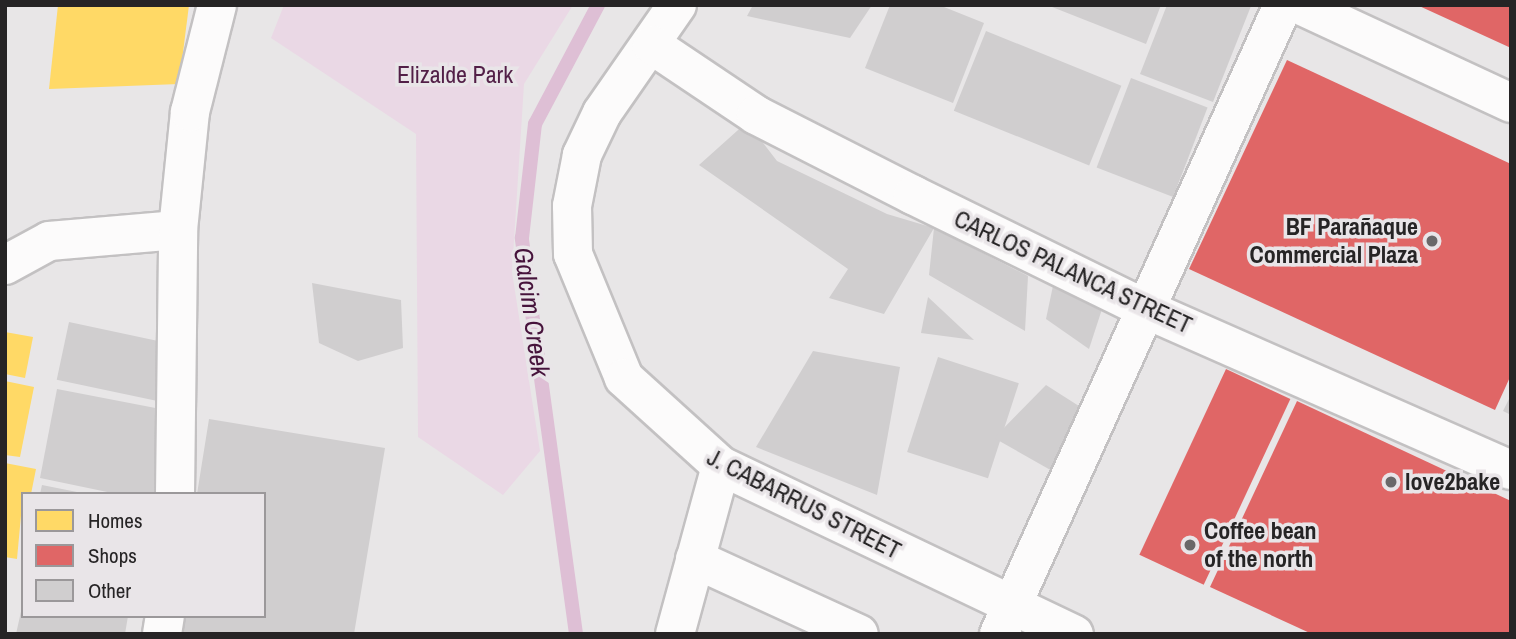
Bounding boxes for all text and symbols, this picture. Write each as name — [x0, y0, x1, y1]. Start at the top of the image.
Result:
park label: Elizalde Park — [397, 61, 513, 89]
street label: CARLOS PALANCA STREET — [949, 204, 1197, 340]
place label: BF Parañaque Commercial Plaza — [1250, 213, 1418, 269]
marker: BF Parañaque Commercial Plaza — [1424, 233, 1440, 249]
water label: Galcim Creek — [507, 245, 557, 379]
street label: J. CABARRUS STREET — [702, 443, 906, 565]
place label: love2bake — [1405, 468, 1500, 496]
marker: love2bake — [1383, 474, 1399, 490]
legend — [21, 492, 266, 618]
text: Homes — [88, 506, 143, 535]
place label: Coffee bean of the north — [1204, 517, 1317, 573]
marker: Coffee bean of the north — [1182, 537, 1198, 553]
text: Shops — [88, 541, 137, 570]
text: Other — [88, 576, 131, 605]

